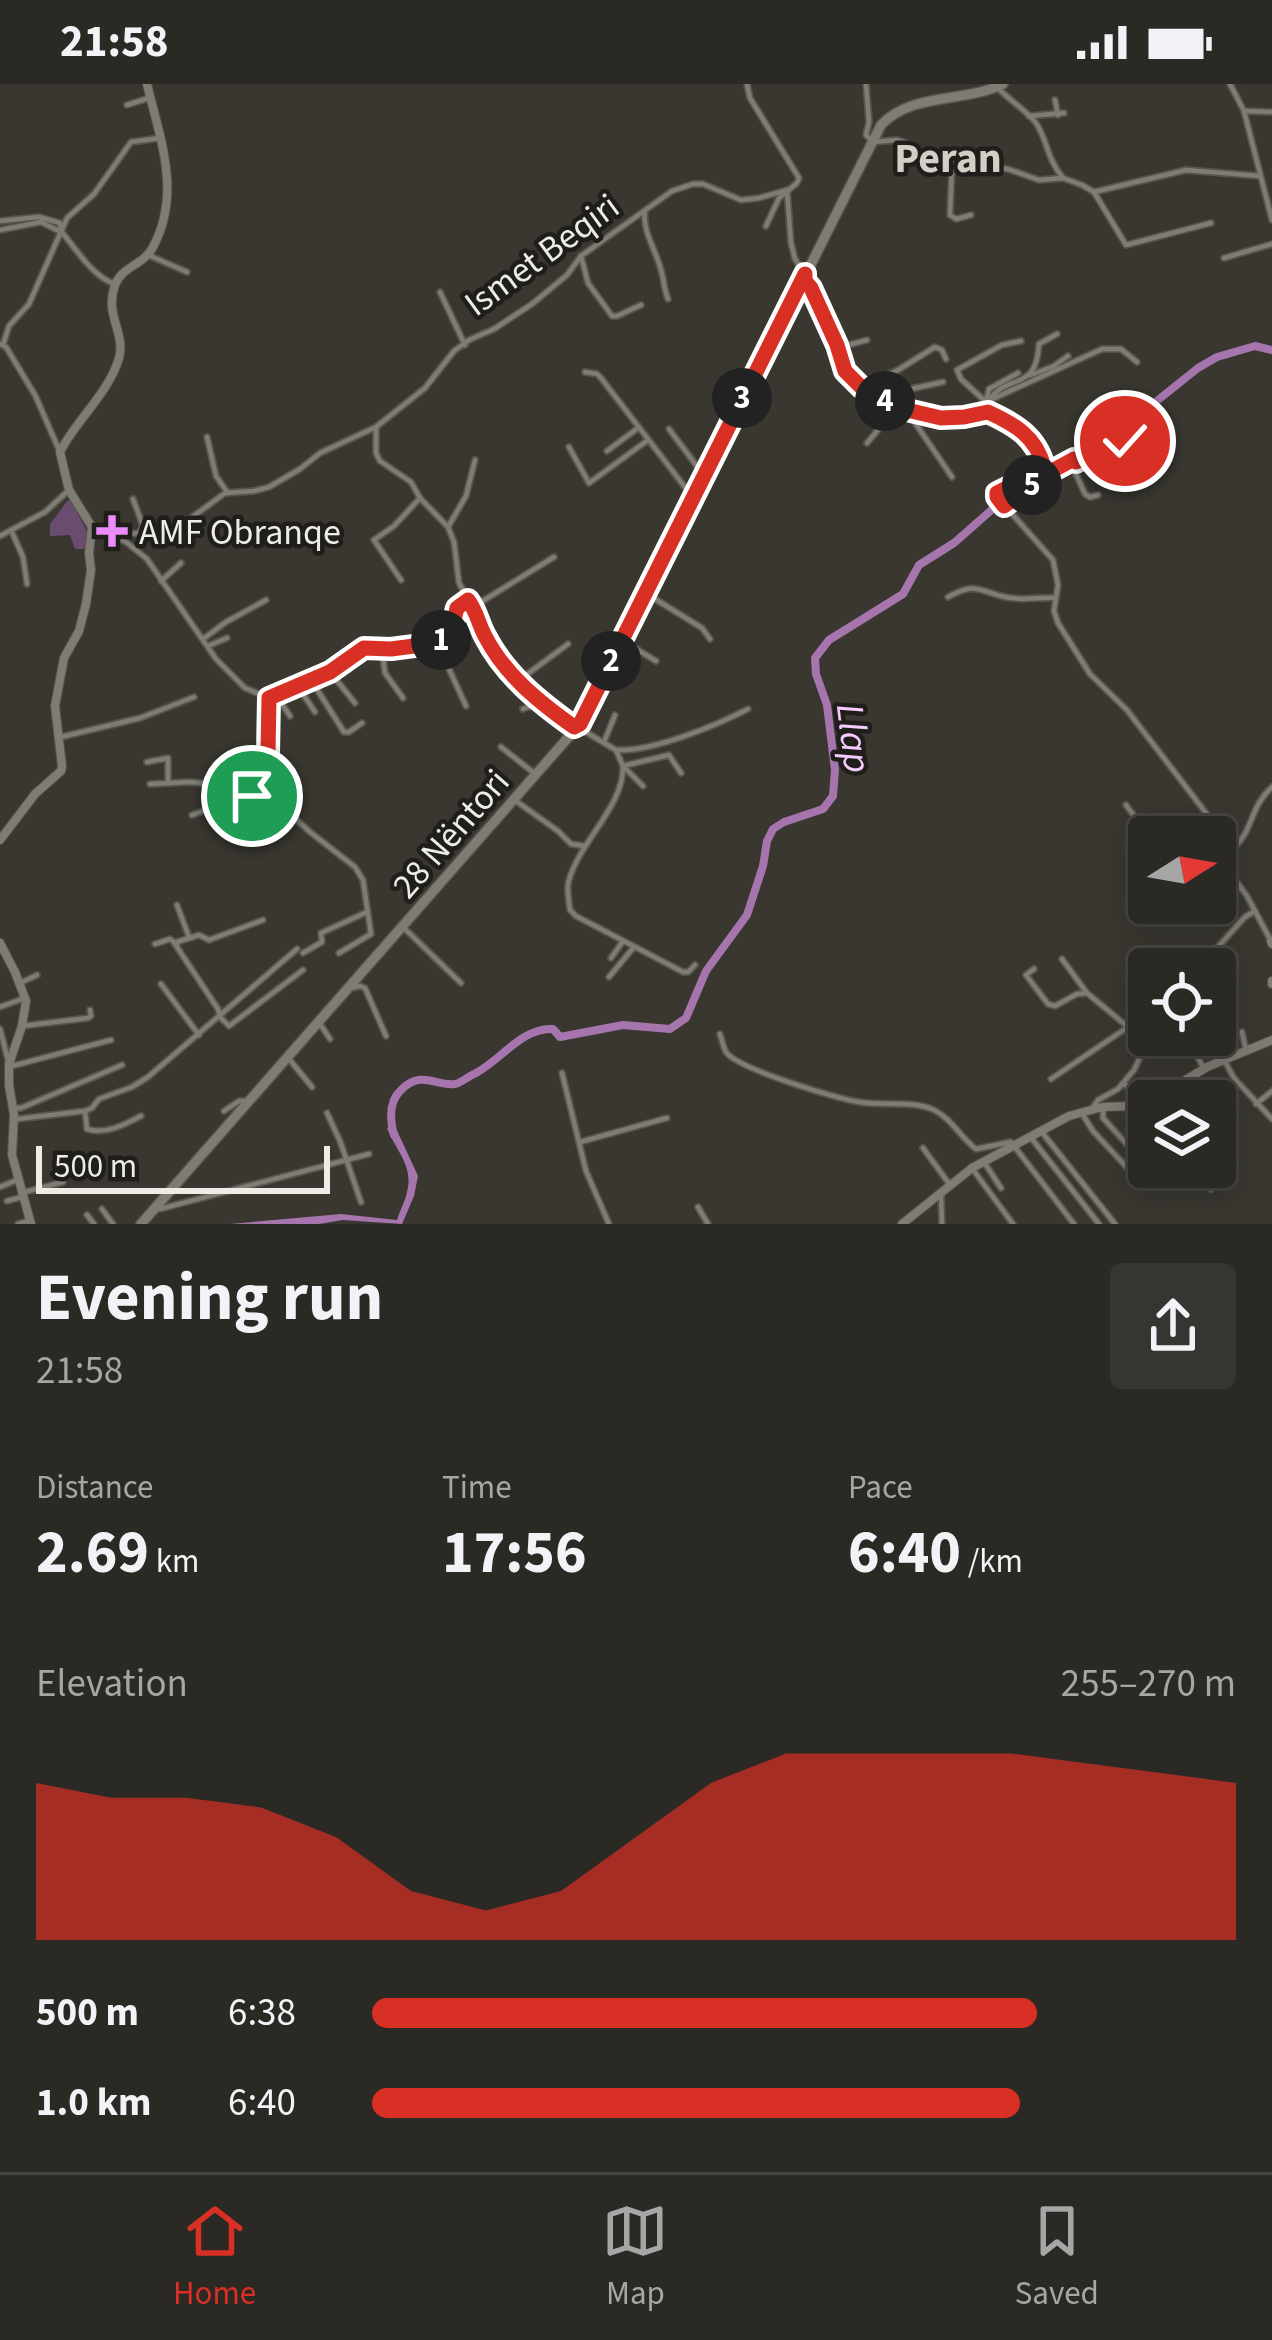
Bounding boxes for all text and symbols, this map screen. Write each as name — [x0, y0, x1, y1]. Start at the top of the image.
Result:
text: 21:58 — [60, 10, 169, 74]
district label: Peran — [894, 129, 1002, 189]
street label: Ismet Beqiri — [454, 182, 630, 329]
pin: 3 — [712, 368, 772, 428]
pin: 4 — [855, 371, 915, 431]
text: 3 — [733, 374, 751, 421]
text: 4 — [876, 377, 894, 424]
pin — [1074, 390, 1176, 492]
icon: check — [1092, 408, 1158, 474]
pin: 5 — [1002, 455, 1062, 515]
text: 5 — [1023, 461, 1041, 508]
place label: AMF Obranqe — [139, 507, 341, 558]
marker: AMF Obranqe — [96, 515, 128, 547]
pin: 1 — [411, 610, 471, 670]
text: 1 — [432, 616, 450, 663]
pin: 2 — [581, 631, 641, 691]
text: 2 — [602, 637, 620, 684]
water label: Llap — [821, 700, 885, 776]
pin — [201, 745, 303, 847]
street label: 28 Nëntori — [381, 758, 522, 910]
icon: arrive — [219, 763, 285, 829]
north arrow — [1128, 816, 1236, 924]
map controls — [1128, 816, 1236, 1188]
button: locate — [1128, 948, 1236, 1056]
button: layers — [1128, 1080, 1236, 1188]
scale bar — [36, 1140, 330, 1193]
text: 500 m — [54, 1143, 137, 1190]
text: Evening run — [36, 1251, 383, 1345]
button: share — [1110, 1263, 1236, 1389]
text: 21:58 — [36, 1343, 123, 1399]
text: Distance — [36, 1464, 153, 1511]
text: Time — [442, 1464, 512, 1511]
text: Pace — [848, 1464, 913, 1511]
text: 2.69 — [36, 1511, 149, 1596]
text: 17:56 — [442, 1511, 587, 1596]
text: 6:40 — [848, 1511, 961, 1596]
text: km — [149, 1538, 199, 1585]
text: /km — [961, 1538, 1023, 1585]
text: Elevation — [36, 1656, 188, 1712]
text: 255–270 m — [1061, 1656, 1236, 1712]
text: 500 m — [36, 1985, 139, 2041]
text: 6:38 — [228, 1985, 296, 2041]
text: 1.0 km — [36, 2075, 151, 2131]
text: 6:40 — [228, 2075, 296, 2131]
tab: Home — [173, 2198, 256, 2317]
tab: Map — [602, 2198, 668, 2317]
tab: Saved — [1015, 2198, 1099, 2317]

